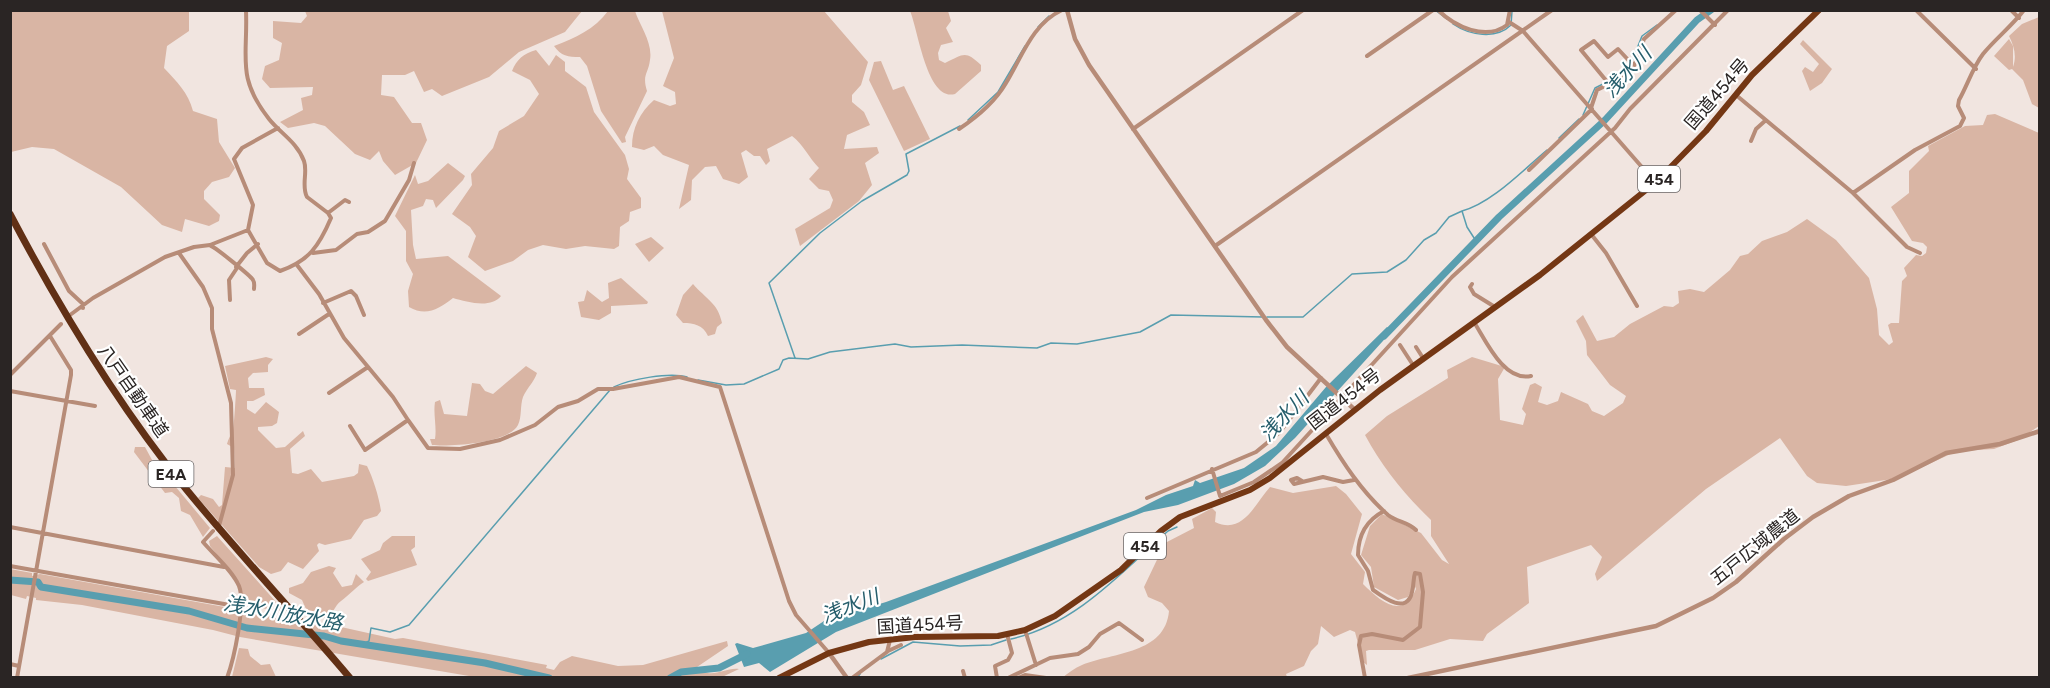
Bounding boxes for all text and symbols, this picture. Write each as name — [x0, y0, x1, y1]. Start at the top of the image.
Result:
water label: 浅水川 — [1598, 40, 1658, 102]
street label: 国道454号 — [1680, 54, 1754, 134]
road number: 454 — [1638, 166, 1680, 192]
street label: 八戸自動車道 — [93, 340, 173, 442]
street label: 国道454号 — [1303, 364, 1385, 434]
water label: 浅水川 — [1255, 385, 1315, 446]
road number: E4A — [148, 461, 194, 487]
street label: 五戸広域農道 — [1706, 504, 1804, 590]
road number: 454 — [1124, 533, 1166, 559]
water label: 浅水川 — [818, 583, 884, 628]
water label: 浅水川放水路 — [222, 591, 346, 636]
street label: 国道454号 — [876, 612, 964, 638]

